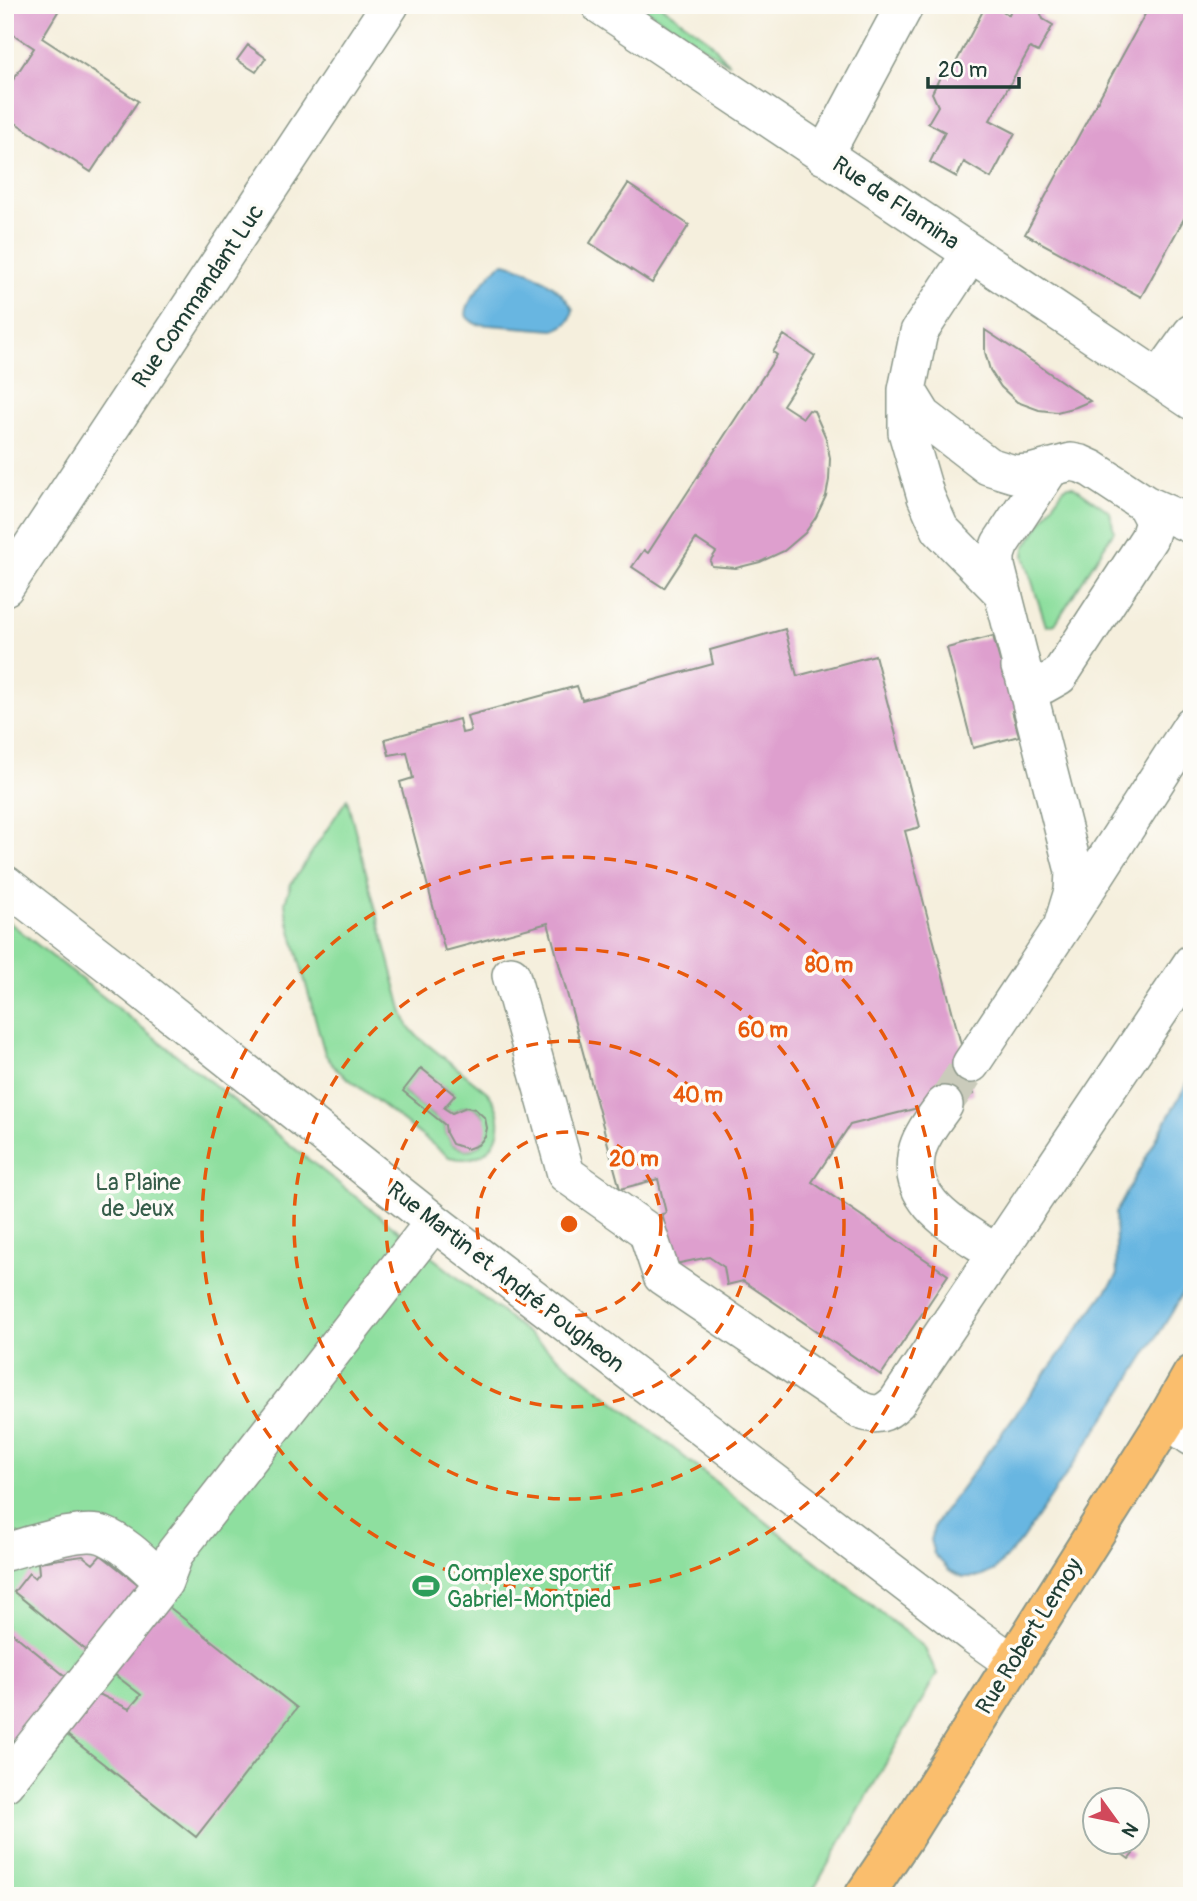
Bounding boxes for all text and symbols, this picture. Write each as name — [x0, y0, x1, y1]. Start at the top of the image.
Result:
scale bar — [928, 46, 1018, 90]
text: 20 m — [938, 57, 987, 84]
street label: Rue de Flamina — [827, 150, 965, 256]
street label: Rue Commandant Luc — [126, 199, 270, 393]
text: 80 m — [805, 952, 853, 979]
text: 60 m — [738, 1017, 788, 1044]
text: 40 m — [673, 1082, 723, 1109]
text: 20 m — [609, 1146, 659, 1173]
park label: La Plaine de Jeux — [95, 1168, 182, 1223]
street label: Rue Martin et André Pougheon — [381, 1175, 631, 1379]
centre of rings — [557, 1212, 581, 1236]
street label: Rue Robert Lemoy — [969, 1552, 1089, 1719]
place label: Complexe sportif Gabriel-Montpied — [447, 1559, 613, 1614]
sports icon: Complexe sportif Gabriel-Montpied — [411, 1571, 441, 1601]
north arrow — [1082, 1786, 1152, 1856]
text: N — [1116, 1818, 1143, 1842]

